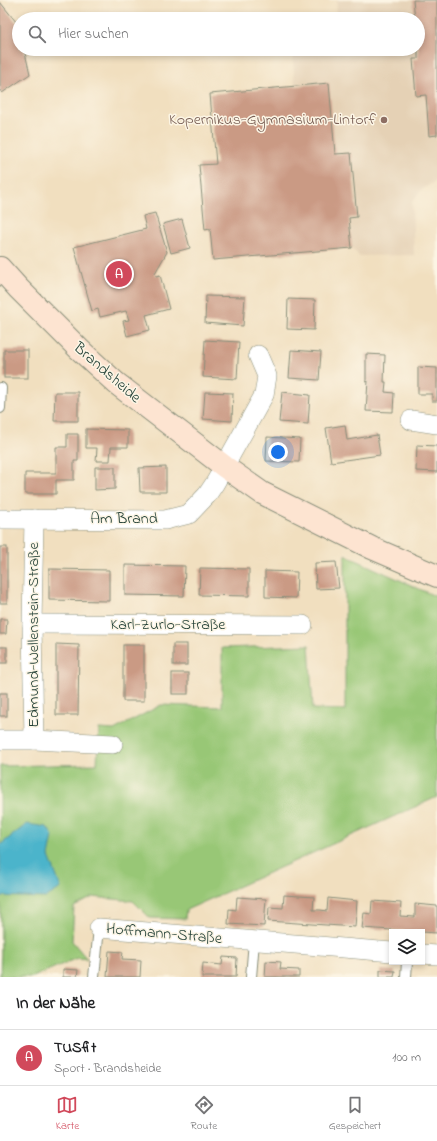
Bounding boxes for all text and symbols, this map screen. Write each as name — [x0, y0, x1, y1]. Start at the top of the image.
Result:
search box — [12, 12, 425, 56]
icon: search — [26, 23, 48, 45]
text: Hier suchen — [58, 23, 129, 45]
place label: Kopernikus-Gymnasium-Lintorf — [169, 108, 377, 132]
marker: Kopernikus-Gymnasium-Lintorf — [379, 115, 389, 125]
pin: A — [106, 259, 132, 289]
street label: Brandsheide — [67, 336, 147, 410]
your location — [268, 442, 288, 462]
street label: Am Brand — [90, 507, 158, 531]
street label: Edmund-Wellenstein-Straße — [22, 542, 46, 728]
street label: Karl-Zurlo-Straße — [111, 613, 226, 637]
street label: Hoffmann-Straße — [105, 917, 224, 951]
map controls — [389, 929, 425, 965]
button: layers — [389, 929, 425, 965]
text: In der Nähe — [16, 991, 95, 1016]
text: TUSfit — [54, 1037, 96, 1059]
text: A — [25, 1048, 33, 1067]
text: 100 m — [392, 1048, 421, 1067]
text: Sport · Brandsheide — [54, 1059, 161, 1078]
tab: Karte — [56, 1094, 79, 1134]
tab: Route — [191, 1094, 217, 1134]
tab: Gespeichert — [329, 1094, 381, 1134]

